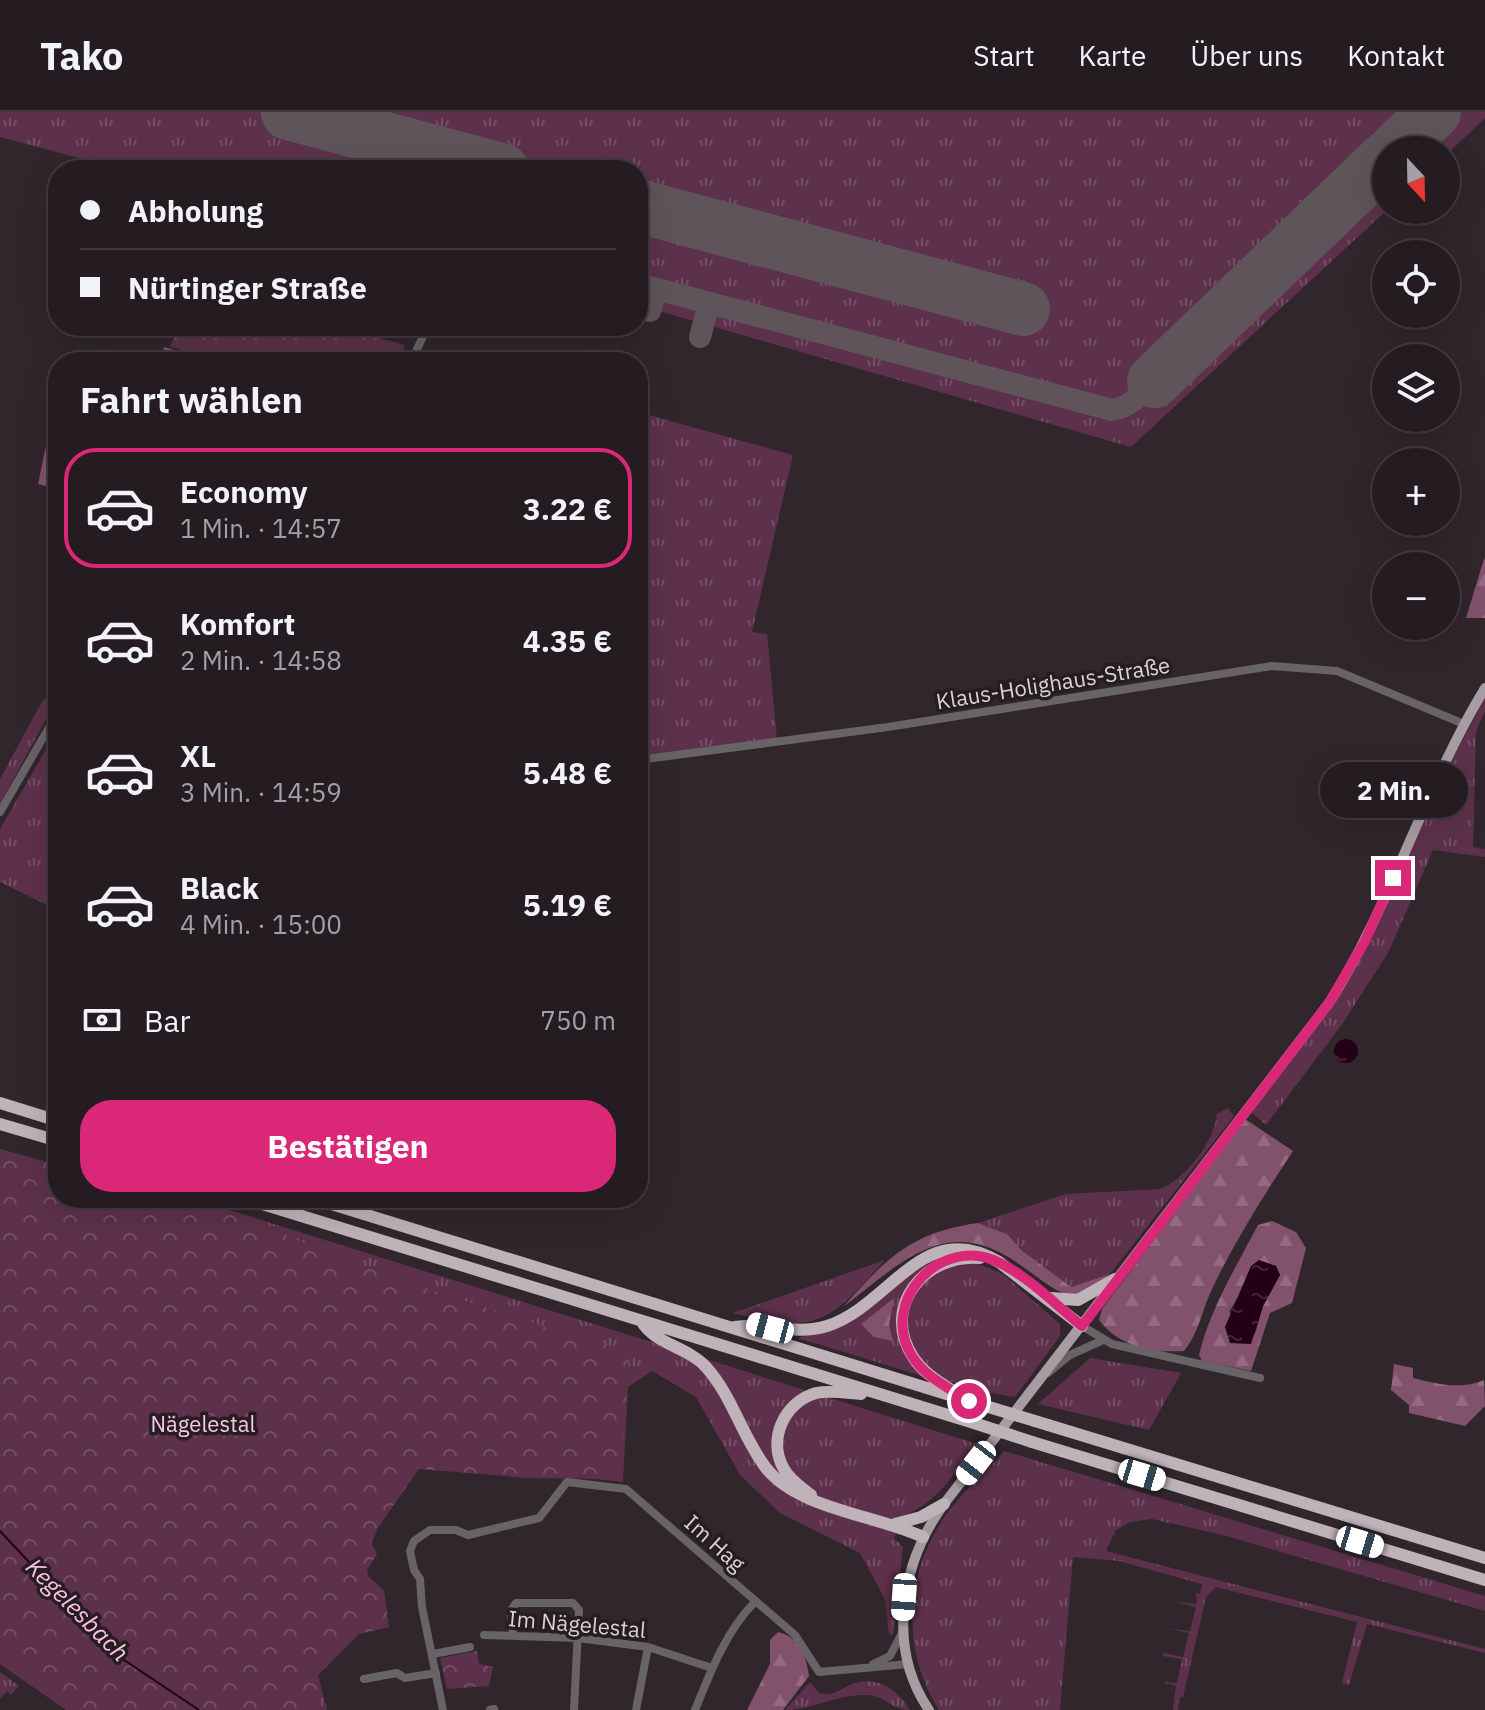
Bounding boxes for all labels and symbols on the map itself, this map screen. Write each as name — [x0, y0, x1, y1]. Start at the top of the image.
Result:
north arrow — [1372, 136, 1460, 224]
street label: Klaus-Holighaus-Straße — [934, 650, 1172, 715]
callout: 2 Min. — [1319, 762, 1467, 818]
route end — [1375, 860, 1411, 896]
car — [744, 1310, 796, 1346]
route start — [951, 1383, 987, 1419]
park label: Nägelestal — [151, 1409, 255, 1438]
car — [952, 1437, 1000, 1489]
car — [1116, 1457, 1168, 1493]
street label: Im Hag — [679, 1508, 752, 1578]
car — [1334, 1524, 1386, 1560]
water label: Kegelesbach — [19, 1551, 136, 1668]
car — [890, 1572, 918, 1622]
street label: Im Nägelestal — [507, 1603, 647, 1644]

